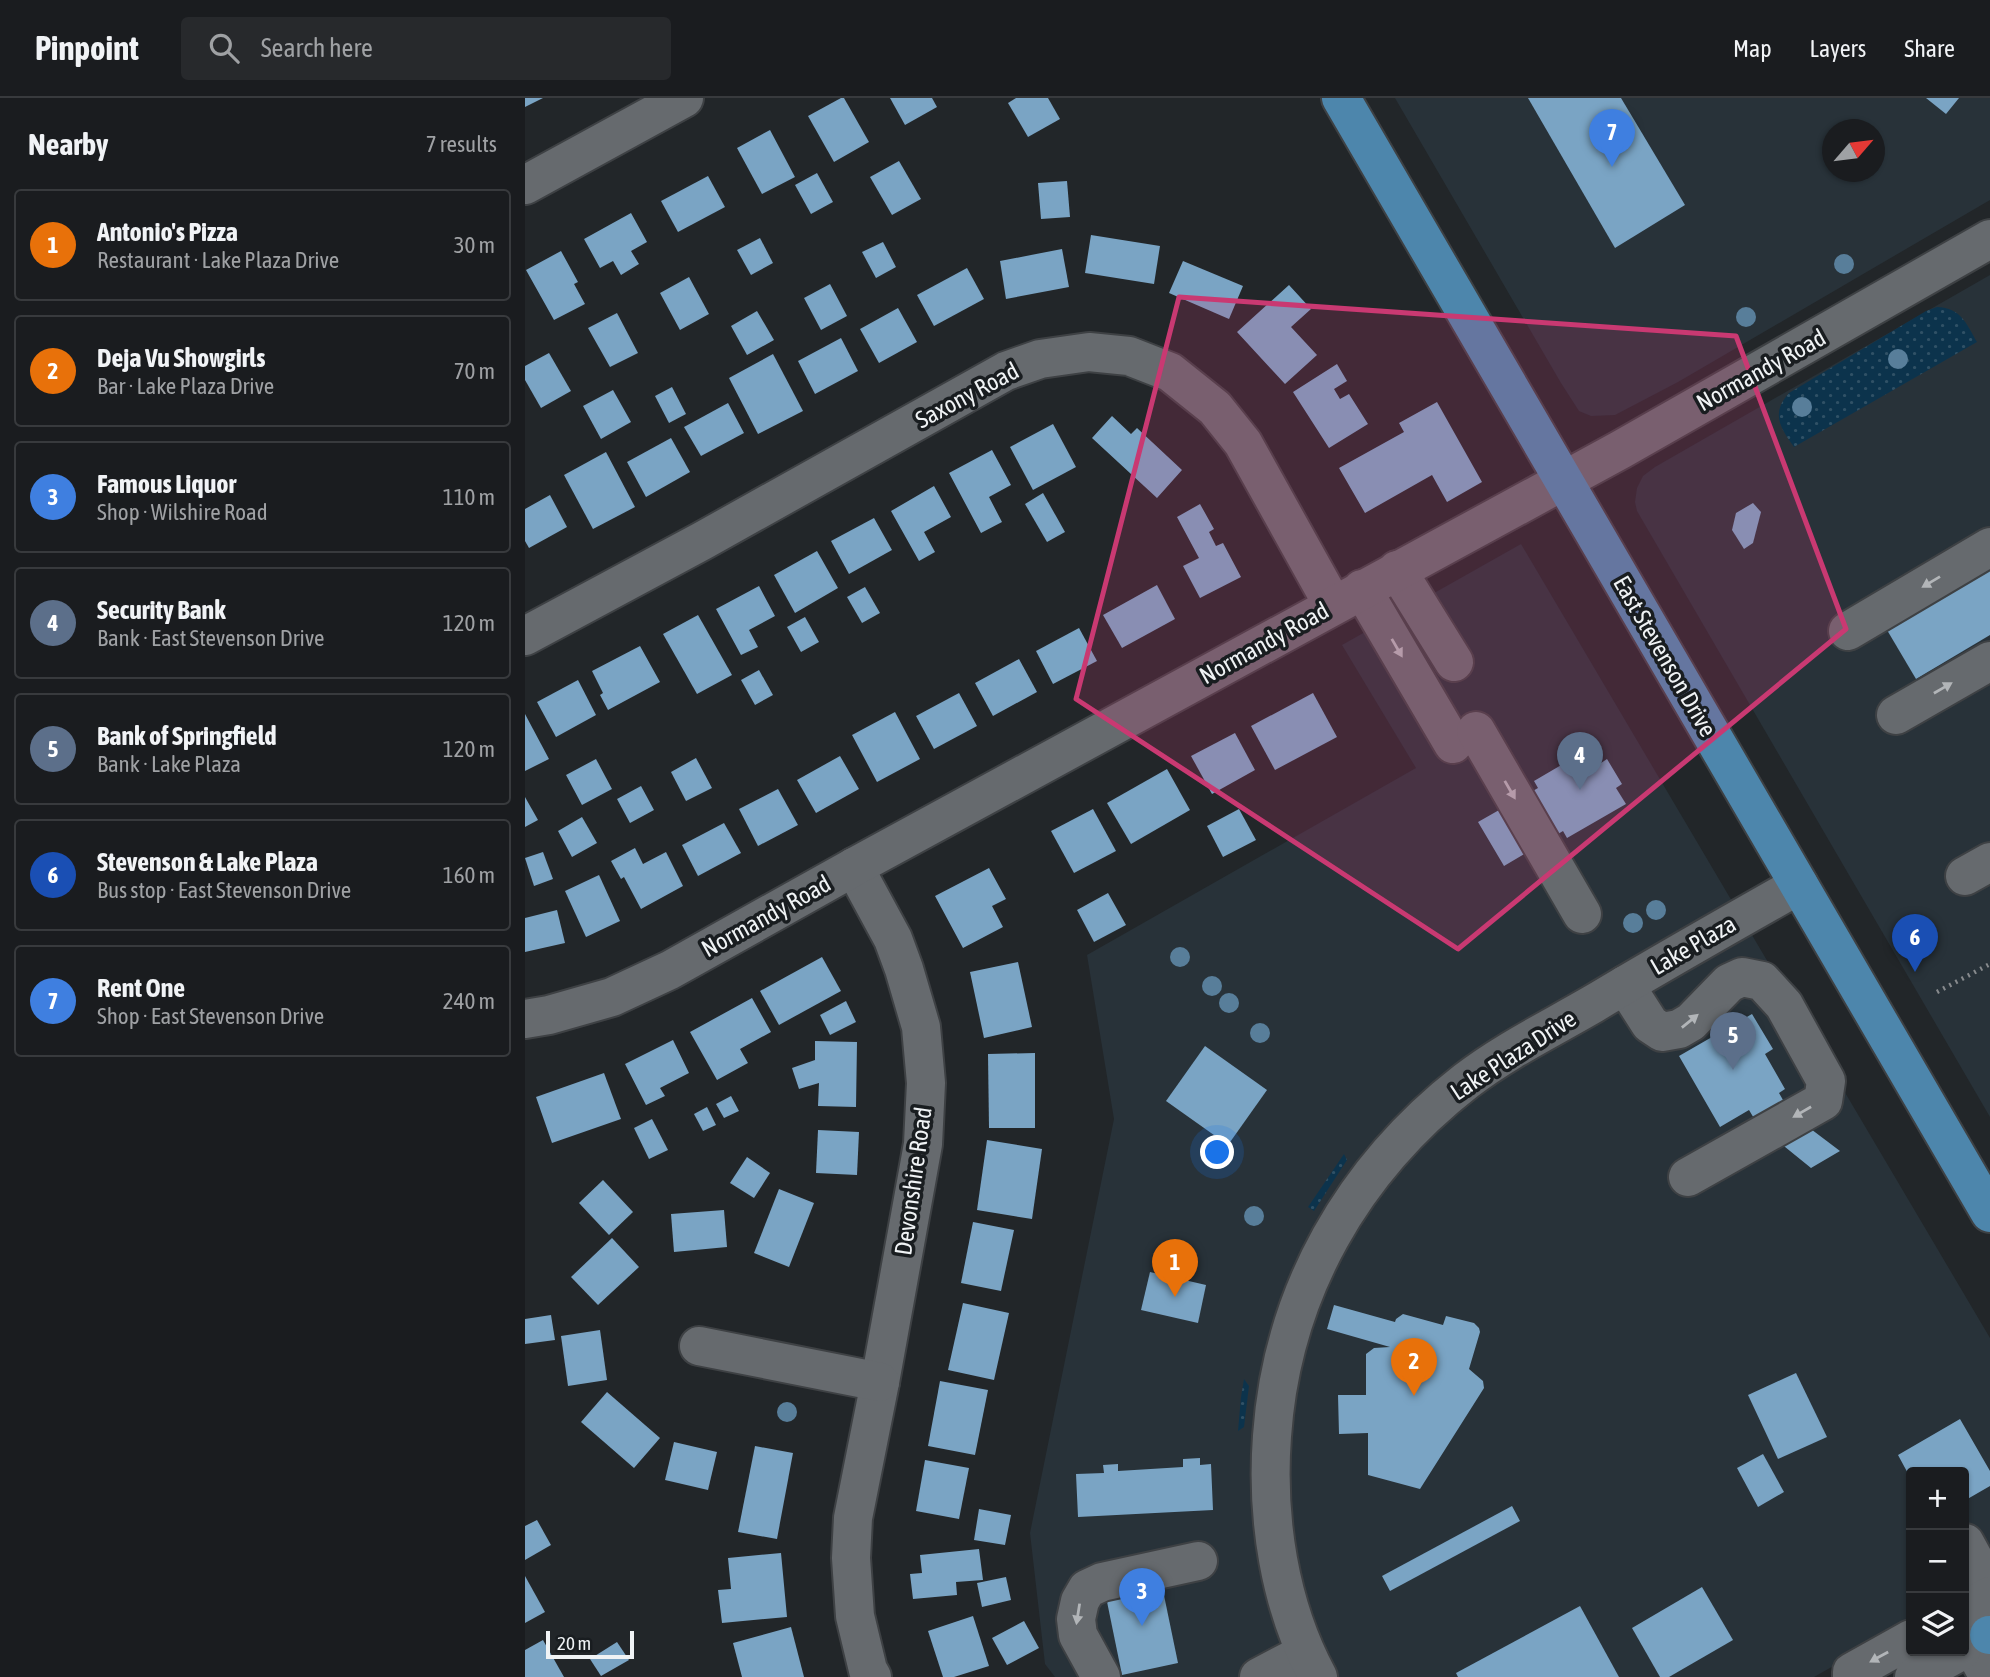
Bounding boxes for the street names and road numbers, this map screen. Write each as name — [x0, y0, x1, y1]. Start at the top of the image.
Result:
street label: Normandy Road — [1692, 324, 1830, 416]
street label: Saxony Road — [911, 357, 1023, 433]
street label: East Stevenson Drive — [1608, 571, 1722, 741]
street label: Normandy Road — [1195, 597, 1333, 689]
street label: Normandy Road — [697, 870, 835, 962]
street label: Lake Plaza — [1646, 910, 1740, 980]
street label: Lake Plaza Drive — [1445, 1005, 1581, 1105]
street label: Devonshire Road — [889, 1105, 937, 1257]

